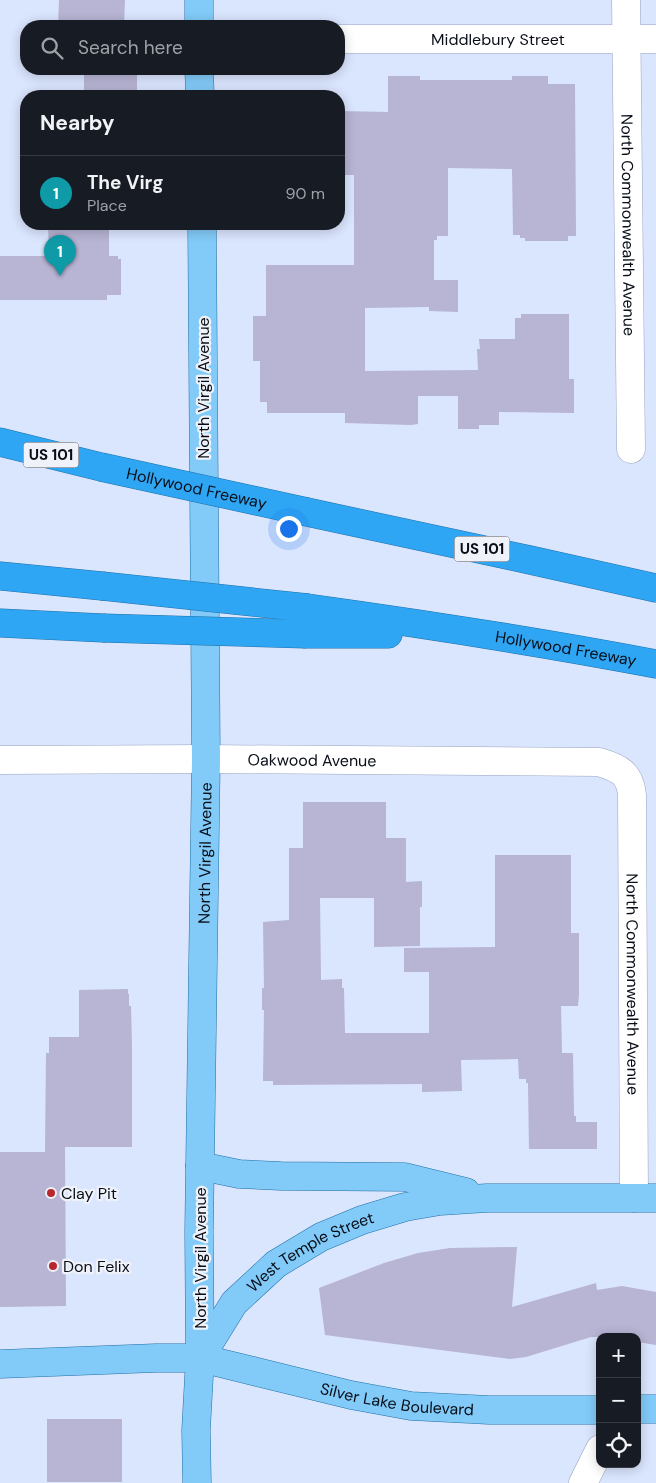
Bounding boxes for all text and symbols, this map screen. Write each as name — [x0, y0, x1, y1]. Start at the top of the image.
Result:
search box — [20, 20, 345, 75]
street label: Middlebury Street — [431, 29, 565, 50]
icon: search — [38, 34, 66, 62]
text: Search here — [78, 35, 183, 60]
text: Nearby — [40, 109, 114, 137]
street label: North Commonwealth Avenue — [617, 114, 640, 336]
text: The Virg — [87, 170, 163, 195]
text: 1 — [53, 183, 59, 204]
text: 90 m — [285, 183, 325, 204]
text: Place — [87, 195, 127, 216]
pin: 1 — [44, 235, 76, 276]
street label: North Virgil Avenue — [193, 317, 214, 459]
road number: US 101 — [23, 442, 78, 468]
street label: Hollywood Freeway — [125, 462, 269, 513]
your location — [276, 516, 302, 542]
road number: US 101 — [454, 536, 510, 562]
street label: Hollywood Freeway — [494, 626, 638, 671]
street label: Oakwood Avenue — [248, 749, 376, 771]
street label: North Virgil Avenue — [193, 782, 216, 924]
street label: North Commonwealth Avenue — [622, 873, 644, 1095]
place label: Clay Pit — [61, 1183, 117, 1204]
marker: Clay Pit — [45, 1187, 57, 1199]
street label: North Virgil Avenue — [190, 1187, 211, 1329]
street label: West Temple Street — [242, 1207, 376, 1297]
place label: Don Felix — [63, 1256, 130, 1277]
marker: Don Felix — [47, 1260, 59, 1272]
map controls — [596, 1333, 641, 1468]
button: + — [596, 1333, 641, 1378]
street label: Silver Lake Boulevard — [318, 1377, 474, 1420]
button: − — [596, 1378, 641, 1423]
button: locate — [596, 1423, 641, 1468]

